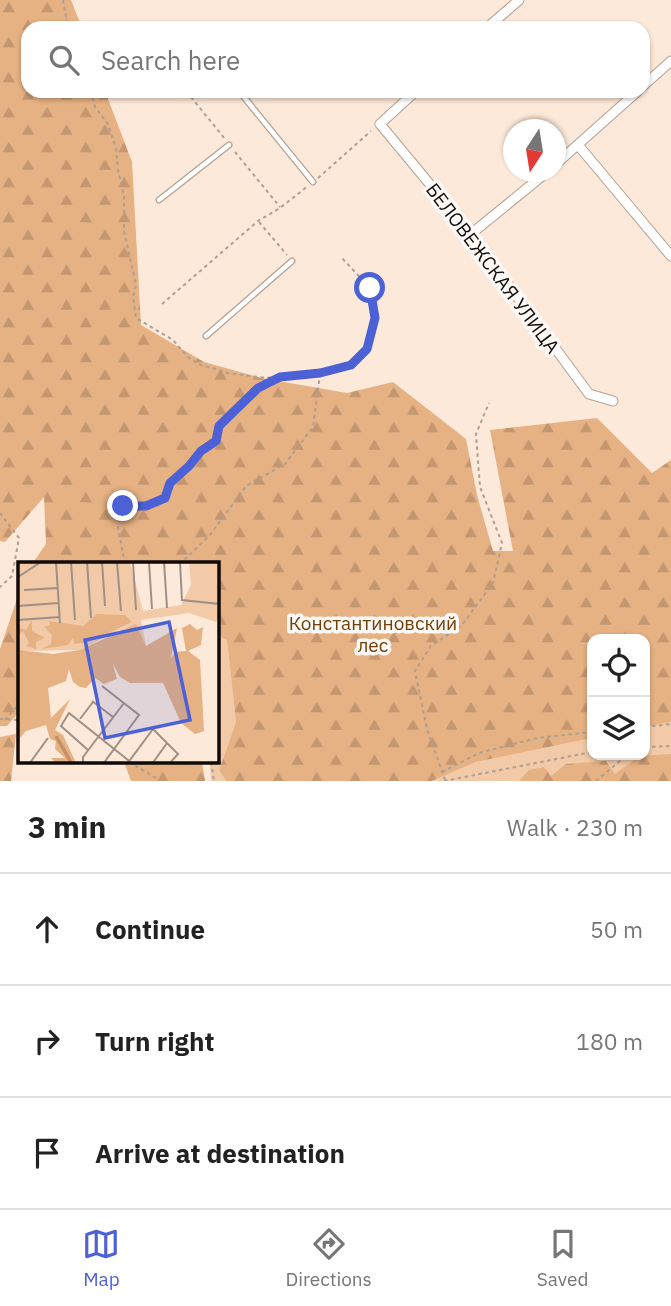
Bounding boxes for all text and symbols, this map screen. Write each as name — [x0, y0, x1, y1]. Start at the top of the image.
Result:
search box — [21, 21, 650, 98]
icon: search — [45, 41, 83, 79]
text: Search here — [101, 43, 240, 77]
north arrow — [503, 119, 566, 182]
street label: БЕЛОВЕЖСКАЯ УЛИЦА — [421, 178, 565, 358]
route start — [354, 272, 385, 303]
route end — [107, 490, 138, 521]
inset map — [18, 562, 219, 764]
park label: Константиновский лес — [289, 611, 457, 657]
map controls — [587, 634, 650, 760]
button: locate — [587, 634, 650, 697]
button: layers — [587, 697, 650, 760]
text: 3 min — [28, 807, 106, 846]
text: Walk · 230 m — [507, 812, 643, 842]
icon: ahead — [28, 910, 66, 948]
text: Continue — [95, 912, 205, 946]
text: 50 m — [590, 914, 643, 944]
icon: right — [28, 1022, 66, 1060]
text: Turn right — [95, 1024, 214, 1058]
text: 180 m — [576, 1026, 643, 1056]
icon: arrive — [28, 1134, 66, 1172]
text: Arrive at destination — [95, 1136, 345, 1170]
tab: Map — [82, 1225, 120, 1291]
tab: Directions — [285, 1225, 372, 1291]
tab: Saved — [537, 1225, 589, 1291]

